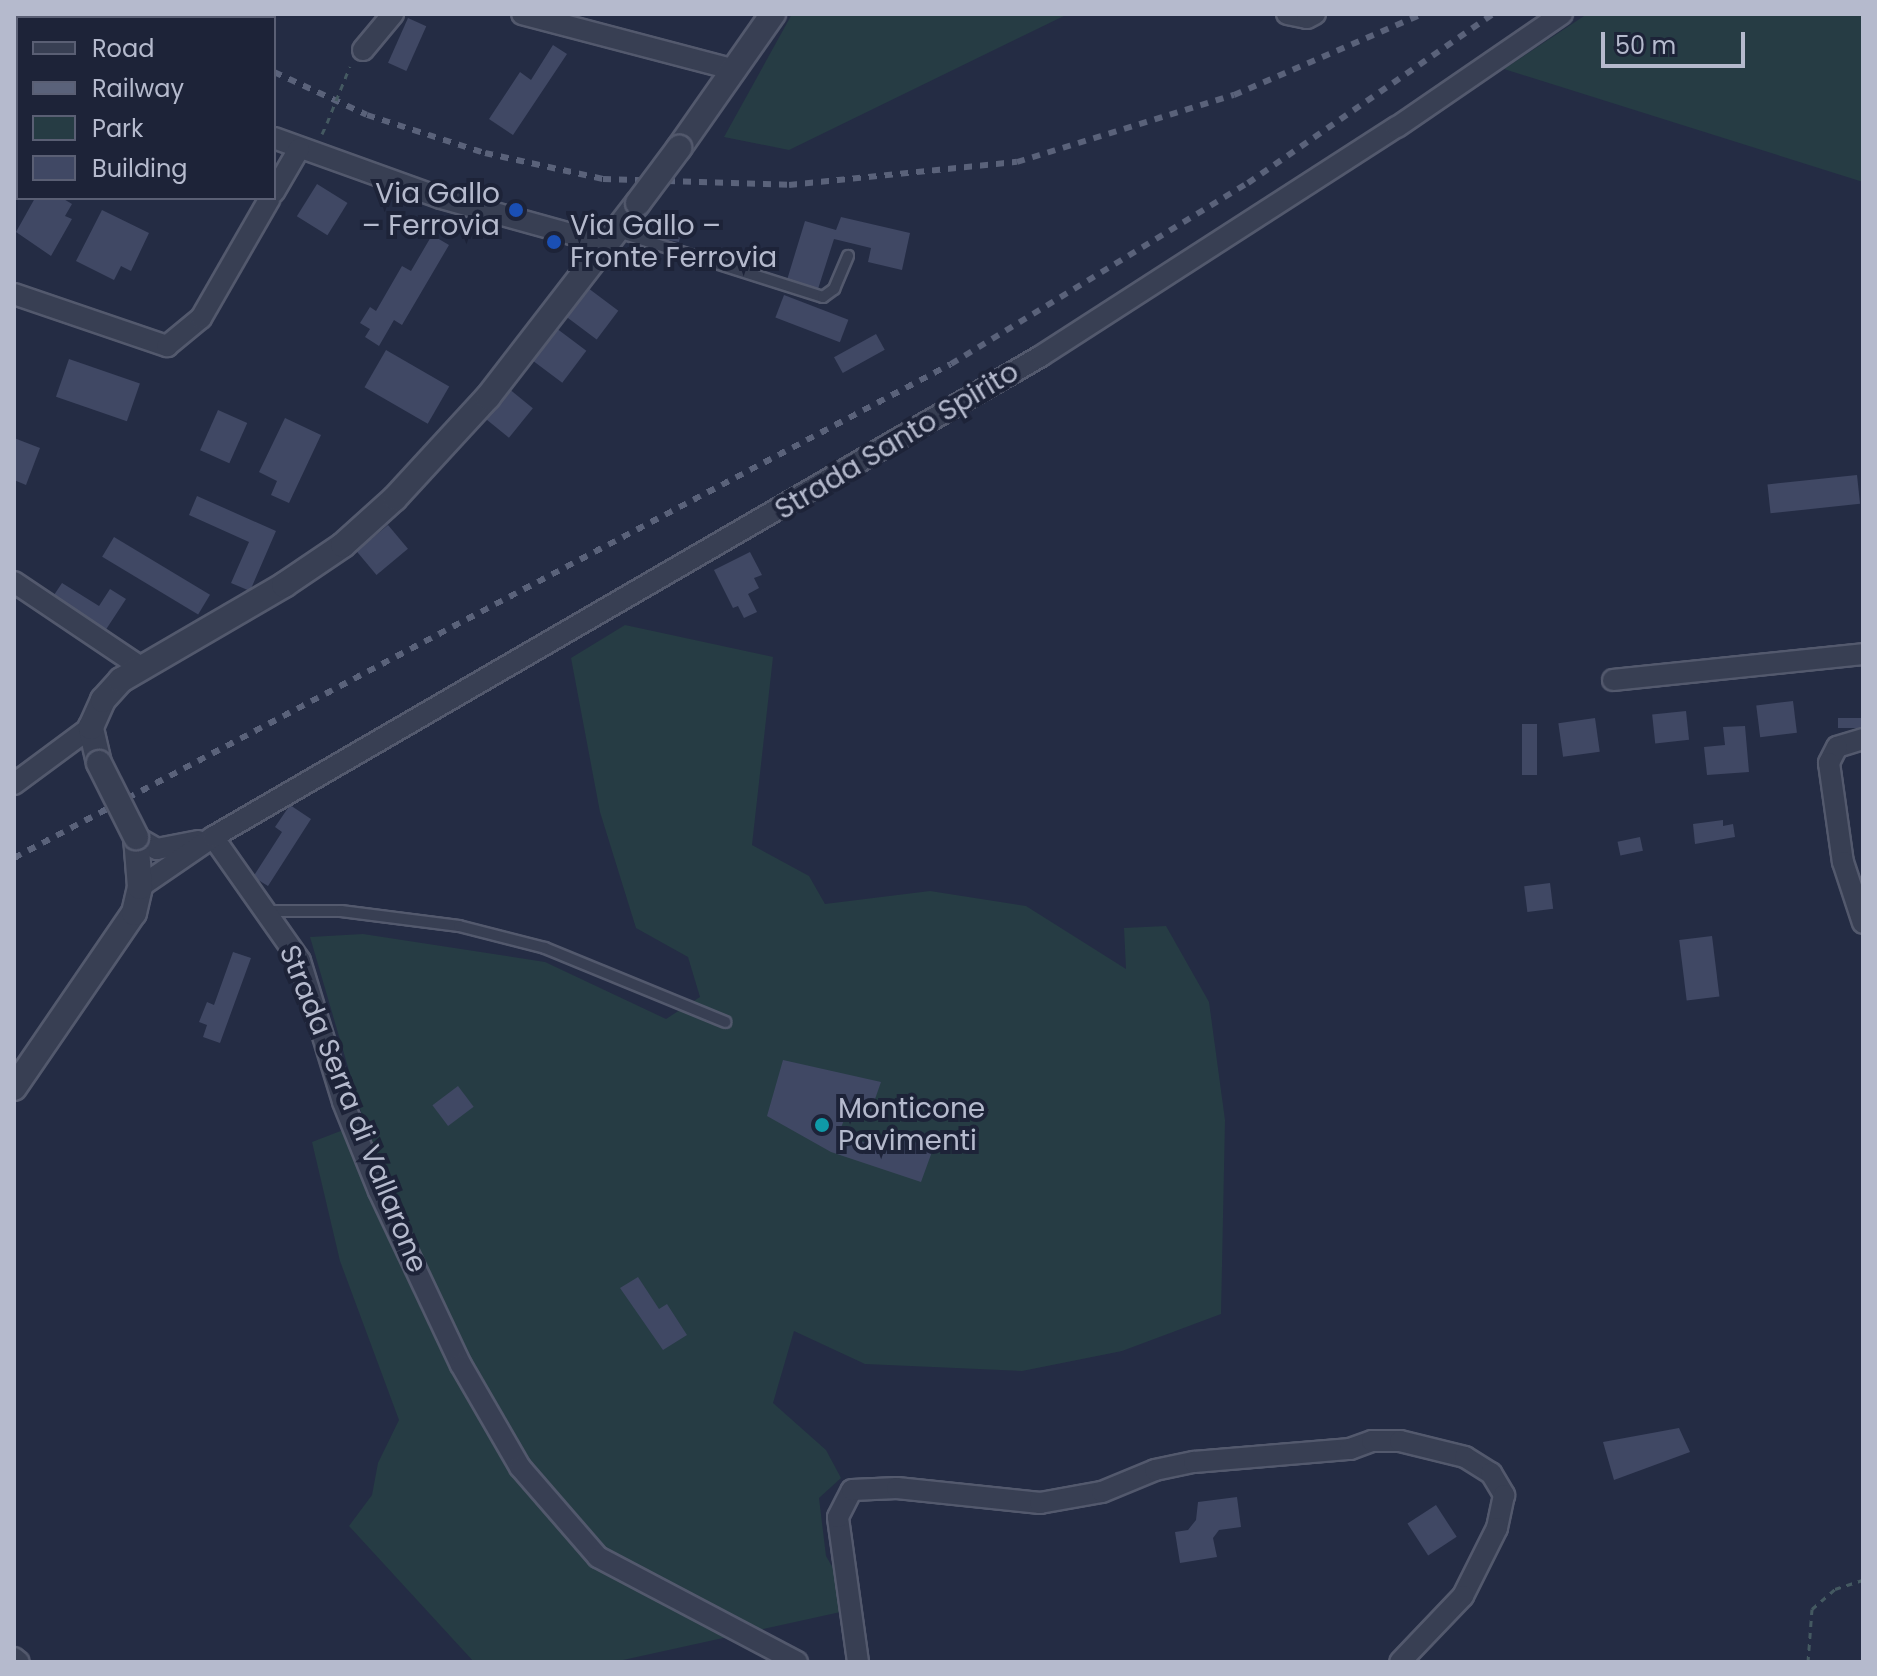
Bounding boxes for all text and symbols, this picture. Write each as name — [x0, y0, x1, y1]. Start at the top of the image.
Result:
legend — [16, 16, 276, 200]
scale bar — [1605, 16, 1749, 66]
text: 50 m — [1615, 29, 1676, 62]
text: Road — [92, 32, 154, 65]
text: Railway — [92, 72, 184, 105]
text: Park — [92, 112, 143, 145]
text: Building — [92, 152, 188, 185]
place label: Via Gallo – Ferrovia — [362, 177, 500, 243]
marker: Via Gallo – Ferrovia — [507, 201, 525, 219]
place label: Via Gallo – Fronte Ferrovia — [570, 209, 777, 275]
marker: Via Gallo – Fronte Ferrovia — [545, 233, 563, 251]
street label: Strada Santo Spirito — [769, 355, 1025, 527]
street label: Strada Serra di Vallarone — [272, 940, 434, 1278]
place label: Monticone Pavimenti — [838, 1092, 985, 1158]
marker: Monticone Pavimenti — [813, 1116, 831, 1134]

